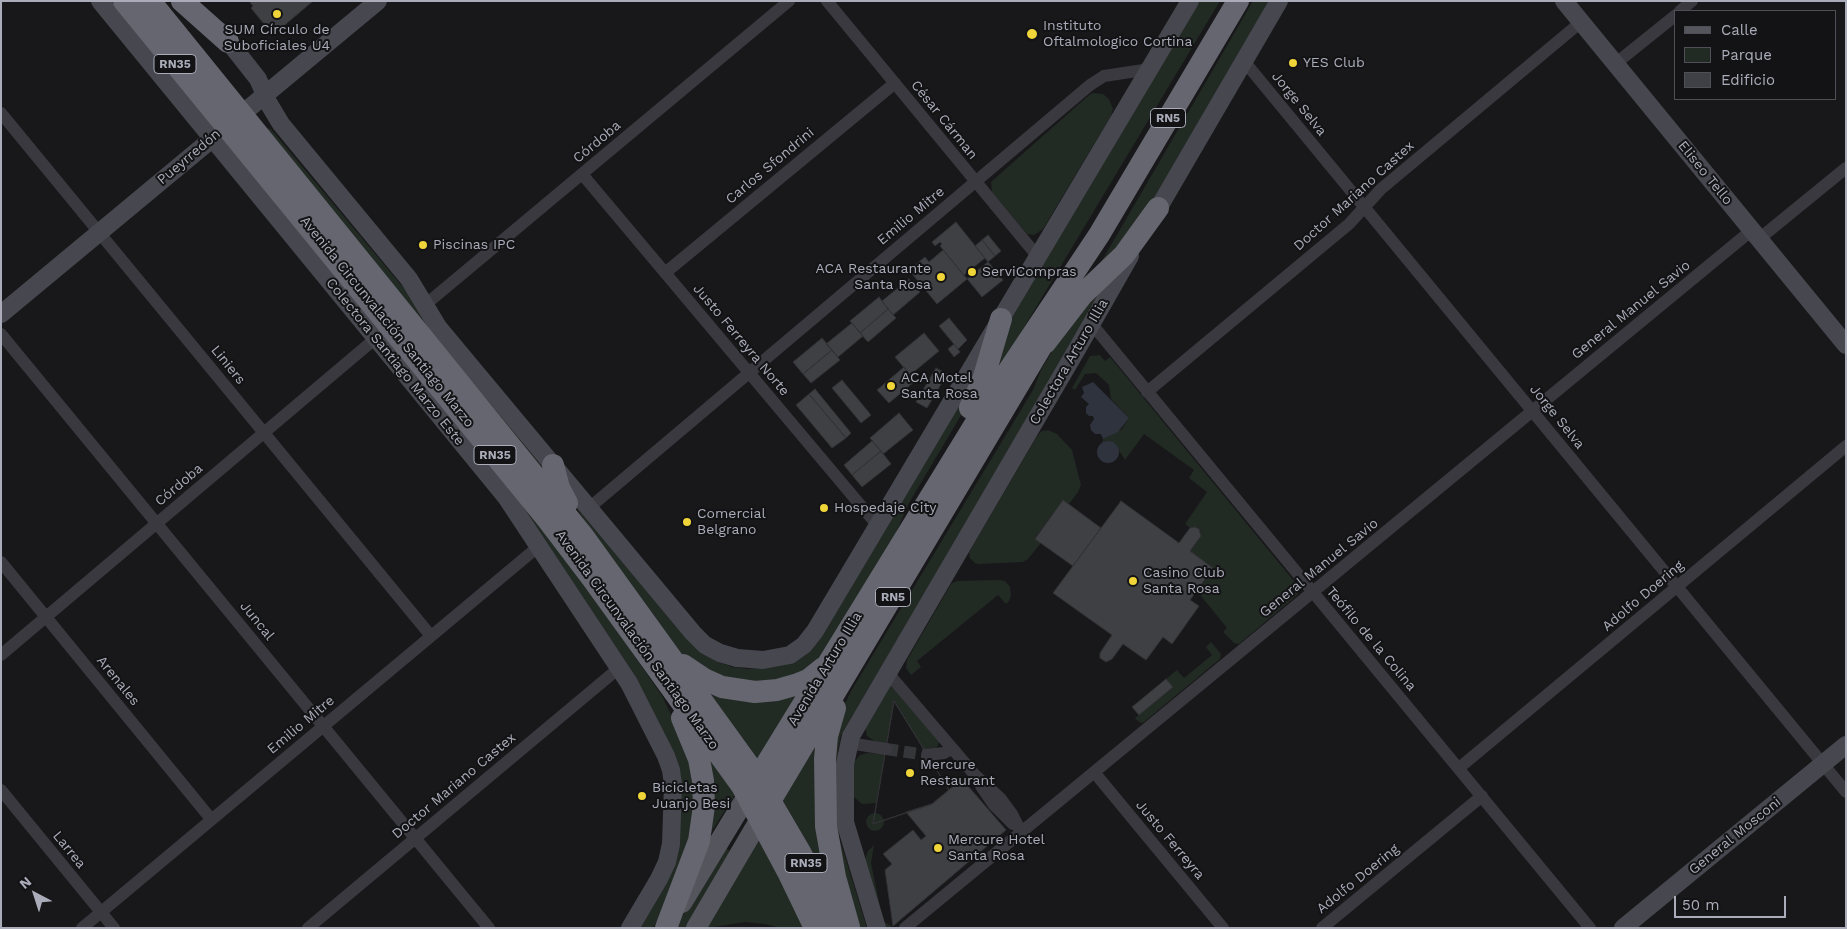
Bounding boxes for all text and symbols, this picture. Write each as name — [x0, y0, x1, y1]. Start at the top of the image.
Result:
marker: SUM Círculo de Suboficiales U4 — [271, 8, 283, 20]
legend — [1674, 10, 1837, 100]
place label: Instituto Oftalmologico Cortina — [1043, 18, 1192, 50]
text: Calle — [1721, 21, 1758, 39]
place label: SUM Círculo de Suboficiales U4 — [224, 22, 330, 54]
marker: Instituto Oftalmologico Cortina — [1025, 27, 1039, 41]
text: Parque — [1721, 46, 1772, 64]
road number: RN35 — [154, 54, 196, 74]
place label: YES Club — [1303, 55, 1365, 71]
marker: YES Club — [1287, 57, 1299, 69]
street label: Jorge Selva — [1268, 68, 1330, 140]
text: Edificio — [1721, 71, 1775, 89]
street label: César Cárman — [907, 77, 981, 163]
road number: RN5 — [1150, 109, 1186, 128]
street label: Córdoba — [570, 117, 624, 167]
street label: Carlos Sfondrini — [722, 124, 818, 208]
street label: Pueyrredón — [154, 126, 224, 188]
street label: Doctor Mariano Castex — [1290, 138, 1418, 254]
street label: Eliseo Tello — [1674, 138, 1736, 208]
street label: Emilio Mitre — [874, 183, 948, 249]
street label: Avenida Circunvalación Santiago Marzo — [296, 213, 478, 431]
place label: Piscinas IPC — [433, 237, 515, 253]
marker: Piscinas IPC — [417, 239, 429, 251]
street label: General Manuel Savio — [1568, 257, 1694, 363]
place label: ACA Restaurante Santa Rosa — [816, 261, 931, 294]
place label: ServiCompras — [982, 264, 1077, 280]
marker: ServiCompras — [966, 266, 978, 278]
marker: ACA Restaurante Santa Rosa — [935, 271, 947, 283]
street label: Colectora Santiago Marzo Este — [322, 275, 468, 449]
street label: Justo Ferreyra Norte — [689, 281, 793, 399]
street label: Colectora Arturo Illia — [1026, 296, 1112, 428]
street label: Liniers — [207, 342, 249, 388]
place label: ACA Motel Santa Rosa — [901, 370, 978, 402]
marker: ACA Motel Santa Rosa — [885, 380, 897, 392]
street label: Jorge Selva — [1526, 381, 1588, 453]
road number: RN35 — [474, 446, 516, 464]
street label: Córdoba — [152, 460, 206, 510]
place label: Hospedaje City — [834, 500, 936, 516]
marker: Hospedaje City — [818, 502, 830, 514]
place label: Comercial Belgrano — [697, 506, 766, 538]
street label: General Manuel Savio — [1256, 515, 1382, 621]
marker: Comercial Belgrano — [681, 516, 693, 528]
street label: Avenida Circunvalación Santiago Marzo — [552, 527, 722, 753]
street label: Adolfo Doering — [1599, 557, 1687, 635]
place label: Casino Club Santa Rosa — [1143, 565, 1225, 598]
marker: Casino Club Santa Rosa — [1127, 575, 1139, 587]
street label: Teófilo de la Colina — [1322, 583, 1420, 695]
road number: RN5 — [876, 588, 910, 606]
street label: Juncal — [236, 598, 278, 644]
street label: Avenida Arturo Illia — [784, 609, 866, 729]
street label: Arenales — [93, 653, 143, 709]
street label: Emilio Mitre — [264, 692, 338, 758]
street label: Doctor Mariano Castex — [389, 729, 519, 843]
place label: Mercure Restaurant — [920, 757, 995, 790]
marker: Mercure Restaurant — [904, 767, 916, 779]
place label: Bicicletas Juanjo Besi — [652, 780, 730, 812]
marker: Bicicletas Juanjo Besi — [636, 790, 648, 802]
street label: General Mosconi — [1686, 794, 1784, 878]
street label: Justo Ferreyra — [1132, 797, 1208, 883]
street label: Larrea — [49, 828, 89, 872]
place label: Mercure Hotel Santa Rosa — [948, 832, 1045, 864]
street label: Adolfo Doering — [1313, 841, 1403, 917]
marker: Mercure Hotel Santa Rosa — [932, 842, 944, 854]
road number: RN35 — [785, 854, 827, 872]
north arrow — [10, 869, 60, 919]
text: N — [16, 873, 34, 892]
scale bar — [1677, 886, 1790, 918]
text: 50 m — [1682, 896, 1719, 914]

